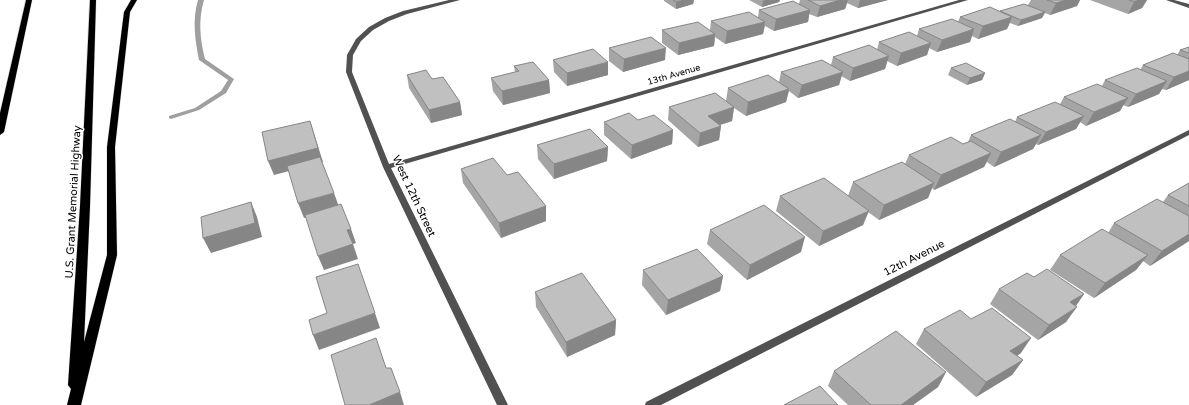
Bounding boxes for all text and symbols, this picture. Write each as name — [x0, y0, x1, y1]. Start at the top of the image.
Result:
street label: 13th Avenue — [646, 62, 702, 88]
street label: U.S. Grant Memorial Highway — [62, 125, 84, 279]
street label: West 12th Street — [389, 153, 439, 239]
street label: 12th Avenue — [881, 237, 947, 279]

